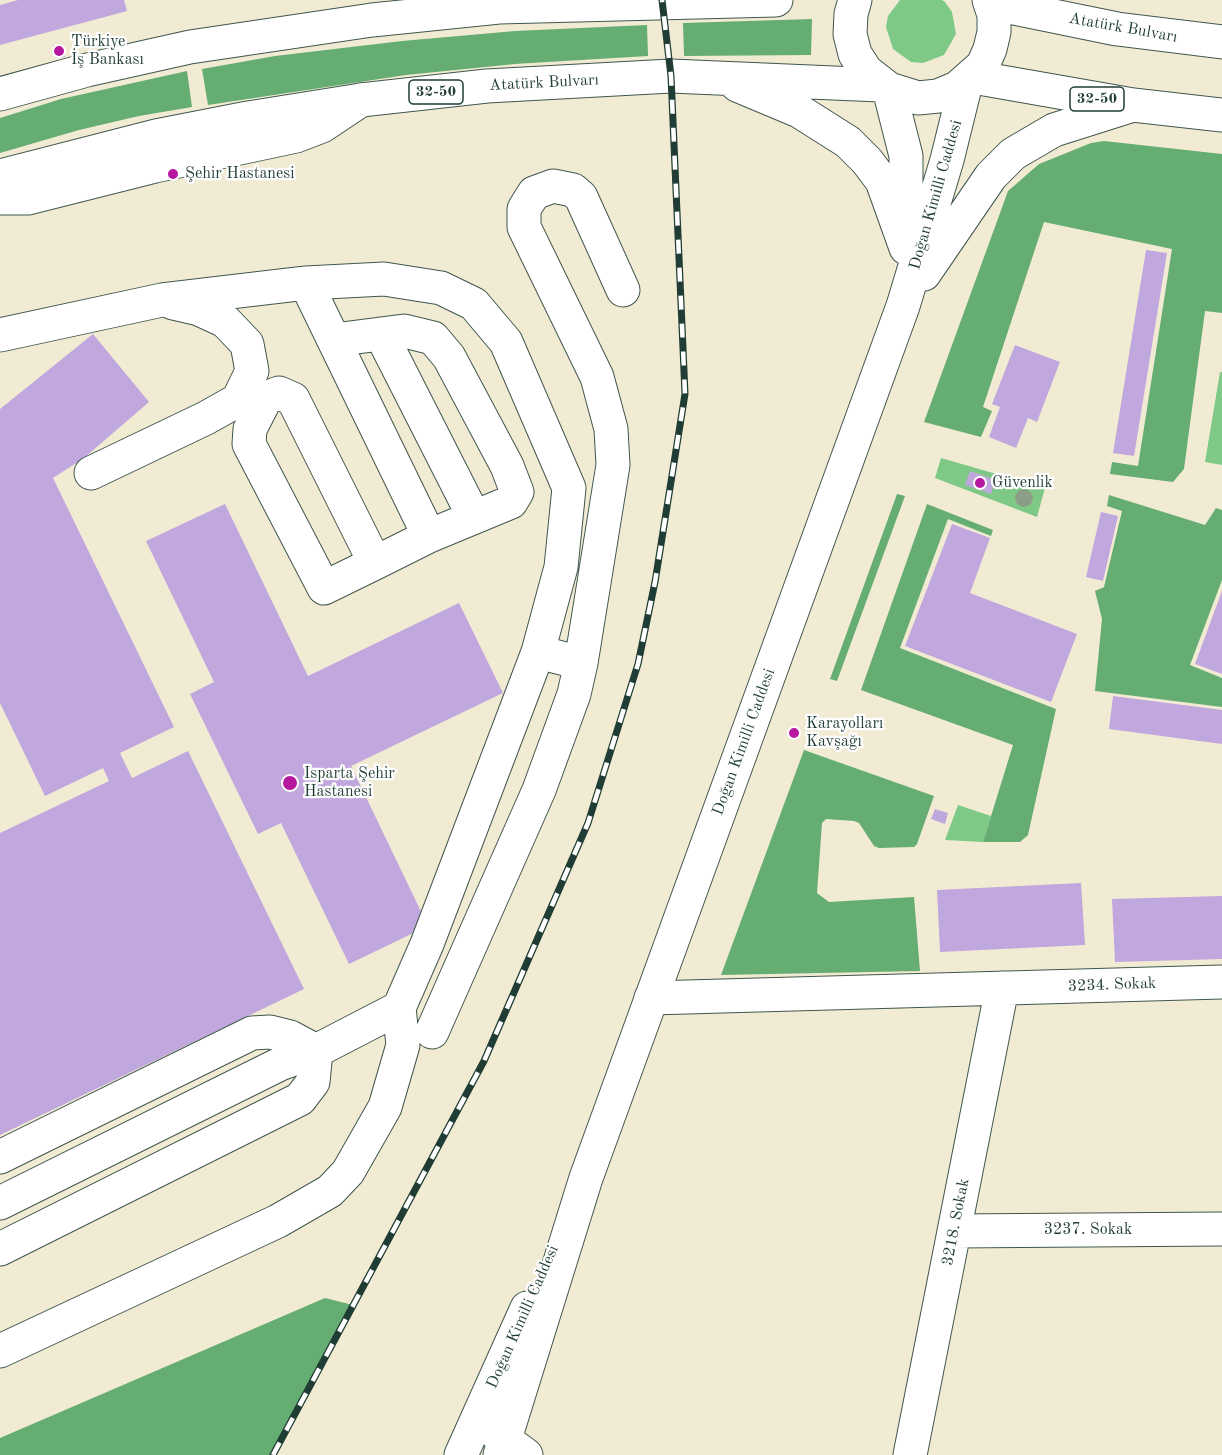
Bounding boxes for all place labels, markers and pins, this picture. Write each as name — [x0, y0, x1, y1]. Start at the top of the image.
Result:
place label: Türkiye İş Bankası — [71, 32, 144, 70]
marker: Türkiye İş Bankası — [52, 44, 66, 58]
place label: Şehir Hastanesi — [185, 164, 295, 184]
marker: Şehir Hastanesi — [166, 167, 180, 181]
place label: Güvenlik — [992, 473, 1053, 493]
marker: Güvenlik — [973, 476, 987, 490]
place label: Karayolları Kavşağı — [806, 714, 883, 752]
marker: Karayolları Kavşağı — [787, 726, 801, 740]
place label: Isparta Şehir Hastanesi — [304, 764, 395, 802]
marker: Isparta Şehir Hastanesi — [281, 774, 299, 792]

